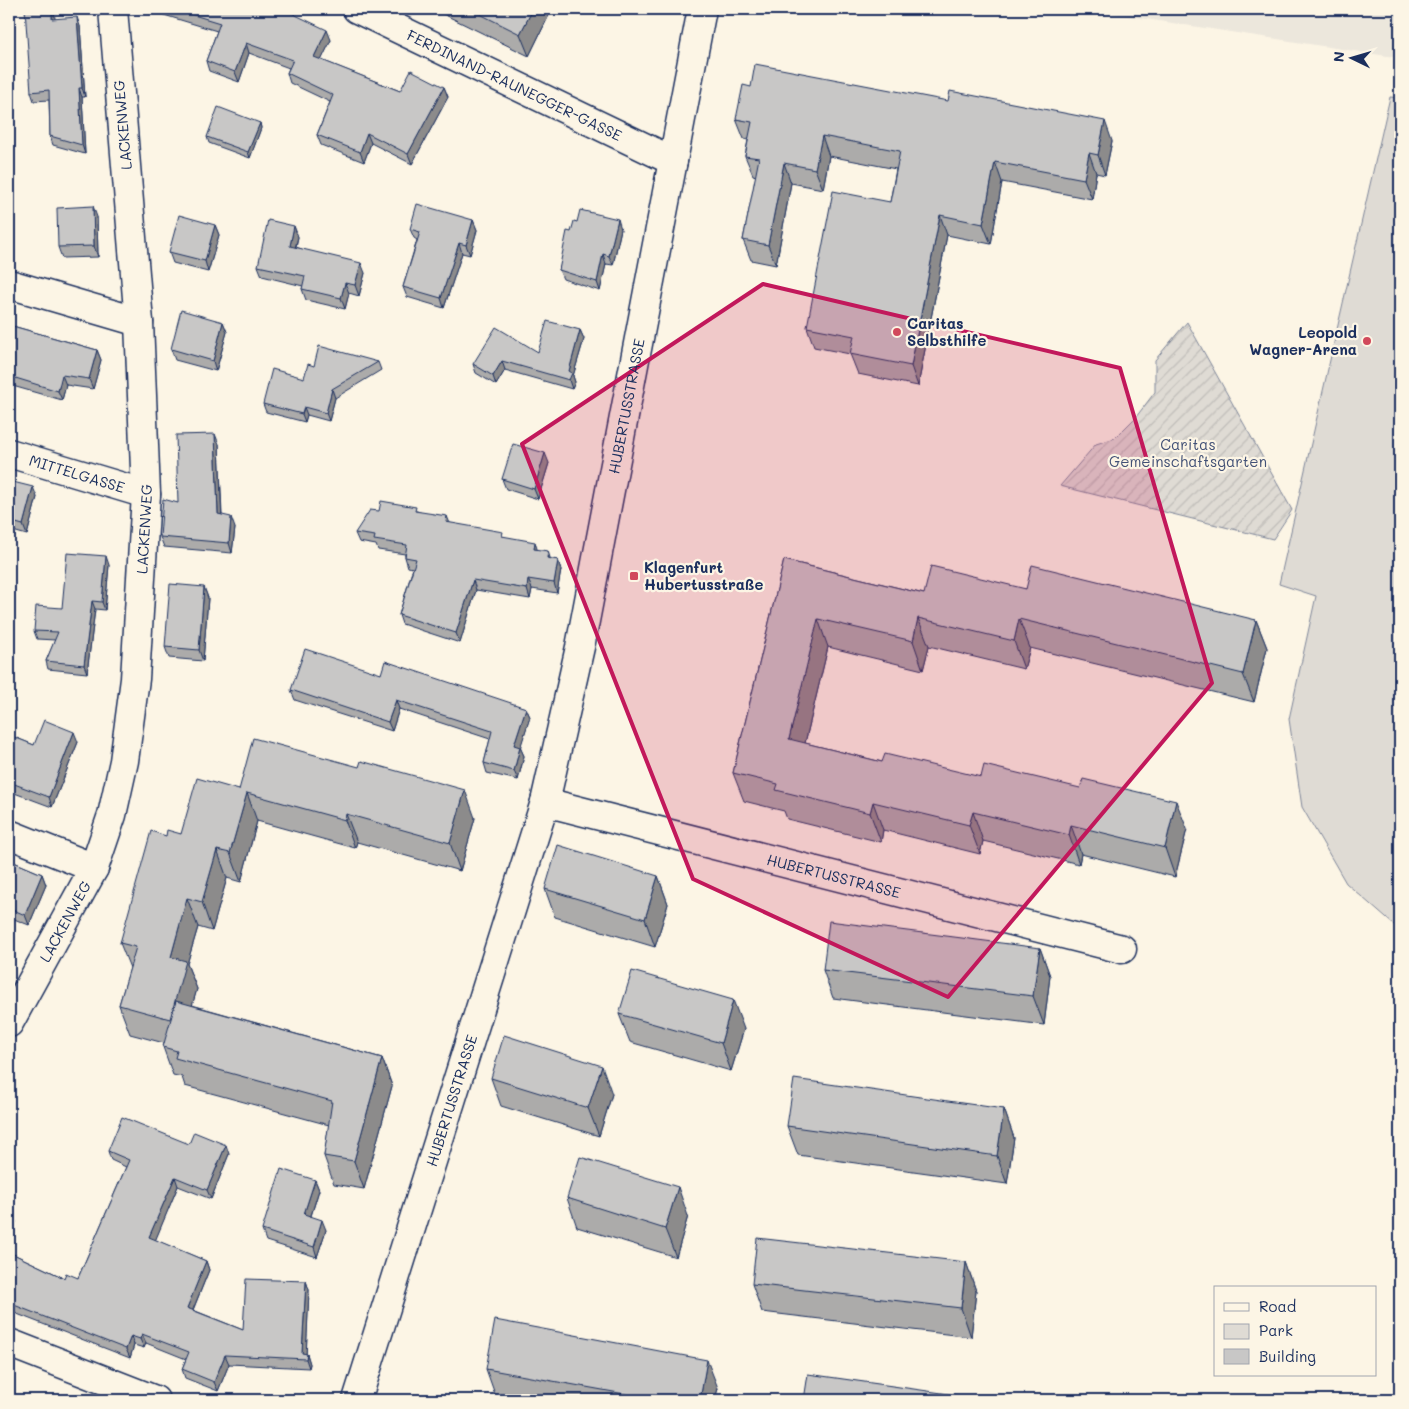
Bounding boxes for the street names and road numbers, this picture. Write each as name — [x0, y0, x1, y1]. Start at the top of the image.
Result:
street label: FERDINAND-RAUNEGGER-GASSE — [404, 25, 626, 145]
street label: LACKENWEG — [108, 79, 136, 171]
street label: HUBERTUSSTRASSE — [603, 336, 649, 476]
street label: MITTELGASSE — [27, 450, 128, 497]
street label: LACKENWEG — [131, 484, 156, 574]
street label: HUBERTUSSTRASSE — [765, 849, 903, 902]
street label: LACKENWEG — [34, 877, 95, 965]
street label: HUBERTUSSTRASSE — [421, 1032, 481, 1169]

